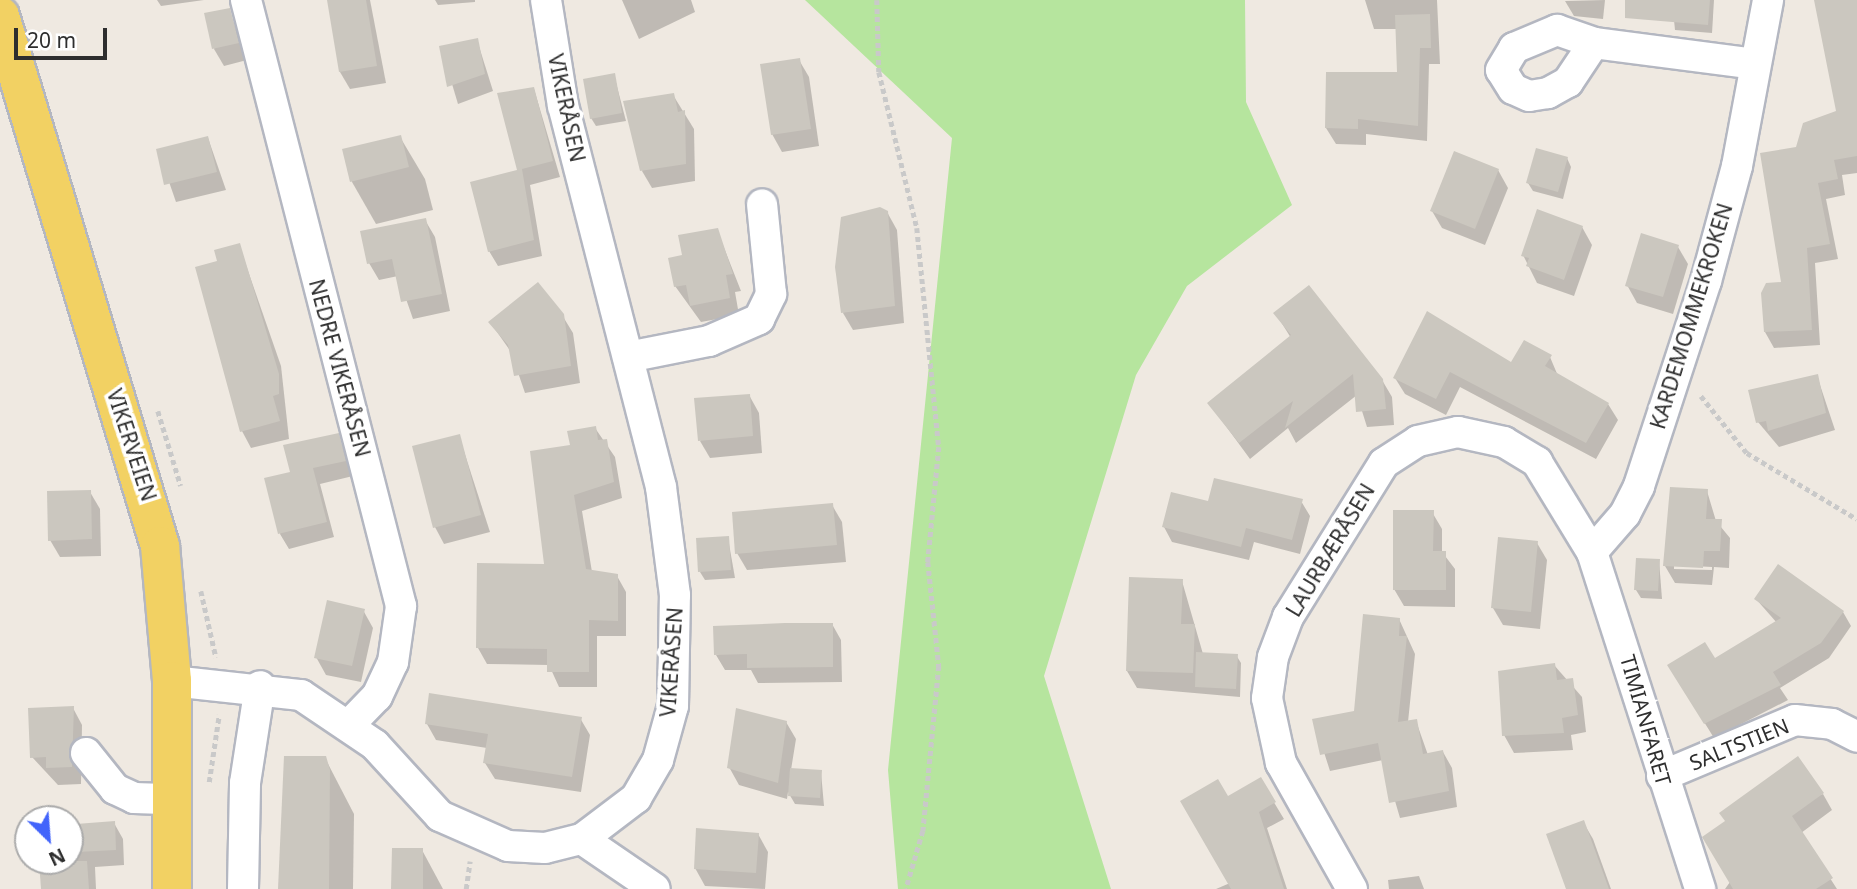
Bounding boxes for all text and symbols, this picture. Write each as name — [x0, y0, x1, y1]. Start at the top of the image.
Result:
scale bar — [18, 14, 110, 58]
text: 20 m — [27, 26, 76, 54]
street label: VIKERÅSEN — [543, 52, 591, 164]
street label: KARDEMOMMEKROKEN — [1645, 200, 1737, 432]
street label: NEDRE VIKERÅSEN — [304, 276, 376, 460]
street label: VIKERVEIEN — [102, 386, 162, 504]
street label: LAURBÆRÅSEN — [1280, 479, 1380, 621]
street label: VIKERÅSEN — [655, 606, 687, 718]
street label: TIMIANFARET — [1615, 652, 1677, 788]
street label: SALTSTIEN — [1686, 713, 1792, 775]
north arrow — [14, 805, 84, 875]
text: N — [45, 842, 70, 872]

